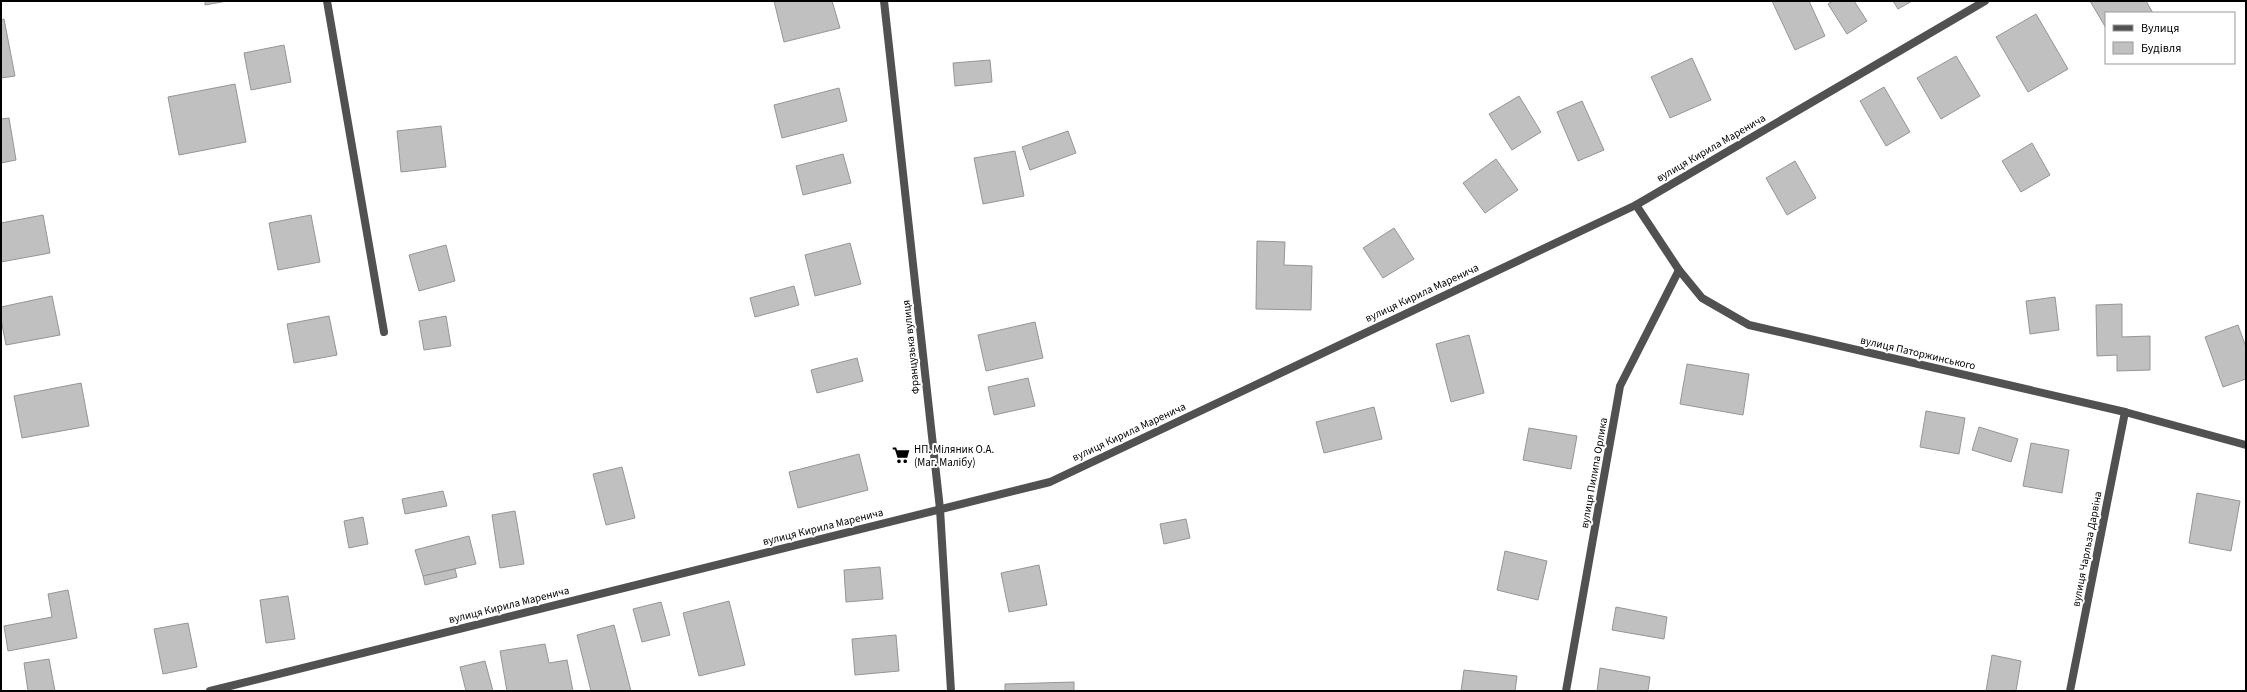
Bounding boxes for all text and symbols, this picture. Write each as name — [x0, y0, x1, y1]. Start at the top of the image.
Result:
legend — [2105, 12, 2235, 64]
text: Вулиця — [2141, 20, 2179, 37]
text: Будівля — [2141, 40, 2181, 57]
street label: вулиця Кирила Маренича — [1654, 111, 1768, 185]
street label: вулиця Кирила Маренича — [1363, 260, 1481, 326]
street label: Французька вулиця — [899, 299, 923, 395]
street label: вулиця Паторжинського — [1859, 332, 1977, 374]
street label: вулиця Кирила Маренича — [1070, 399, 1188, 465]
street label: вулиця Пилипа Орлика — [1577, 416, 1611, 530]
place label: НП. Міляник О.А. (Маг. Малібу) — [914, 442, 994, 470]
supermarket icon: НП. Міляник О.А. (Маг. Малібу) — [891, 445, 911, 465]
street label: вулиця Чарльза Дарвіна — [2068, 490, 2106, 608]
street label: вулиця Кирила Маренича — [761, 505, 885, 549]
street label: вулиця Кирила Маренича — [447, 583, 571, 627]

